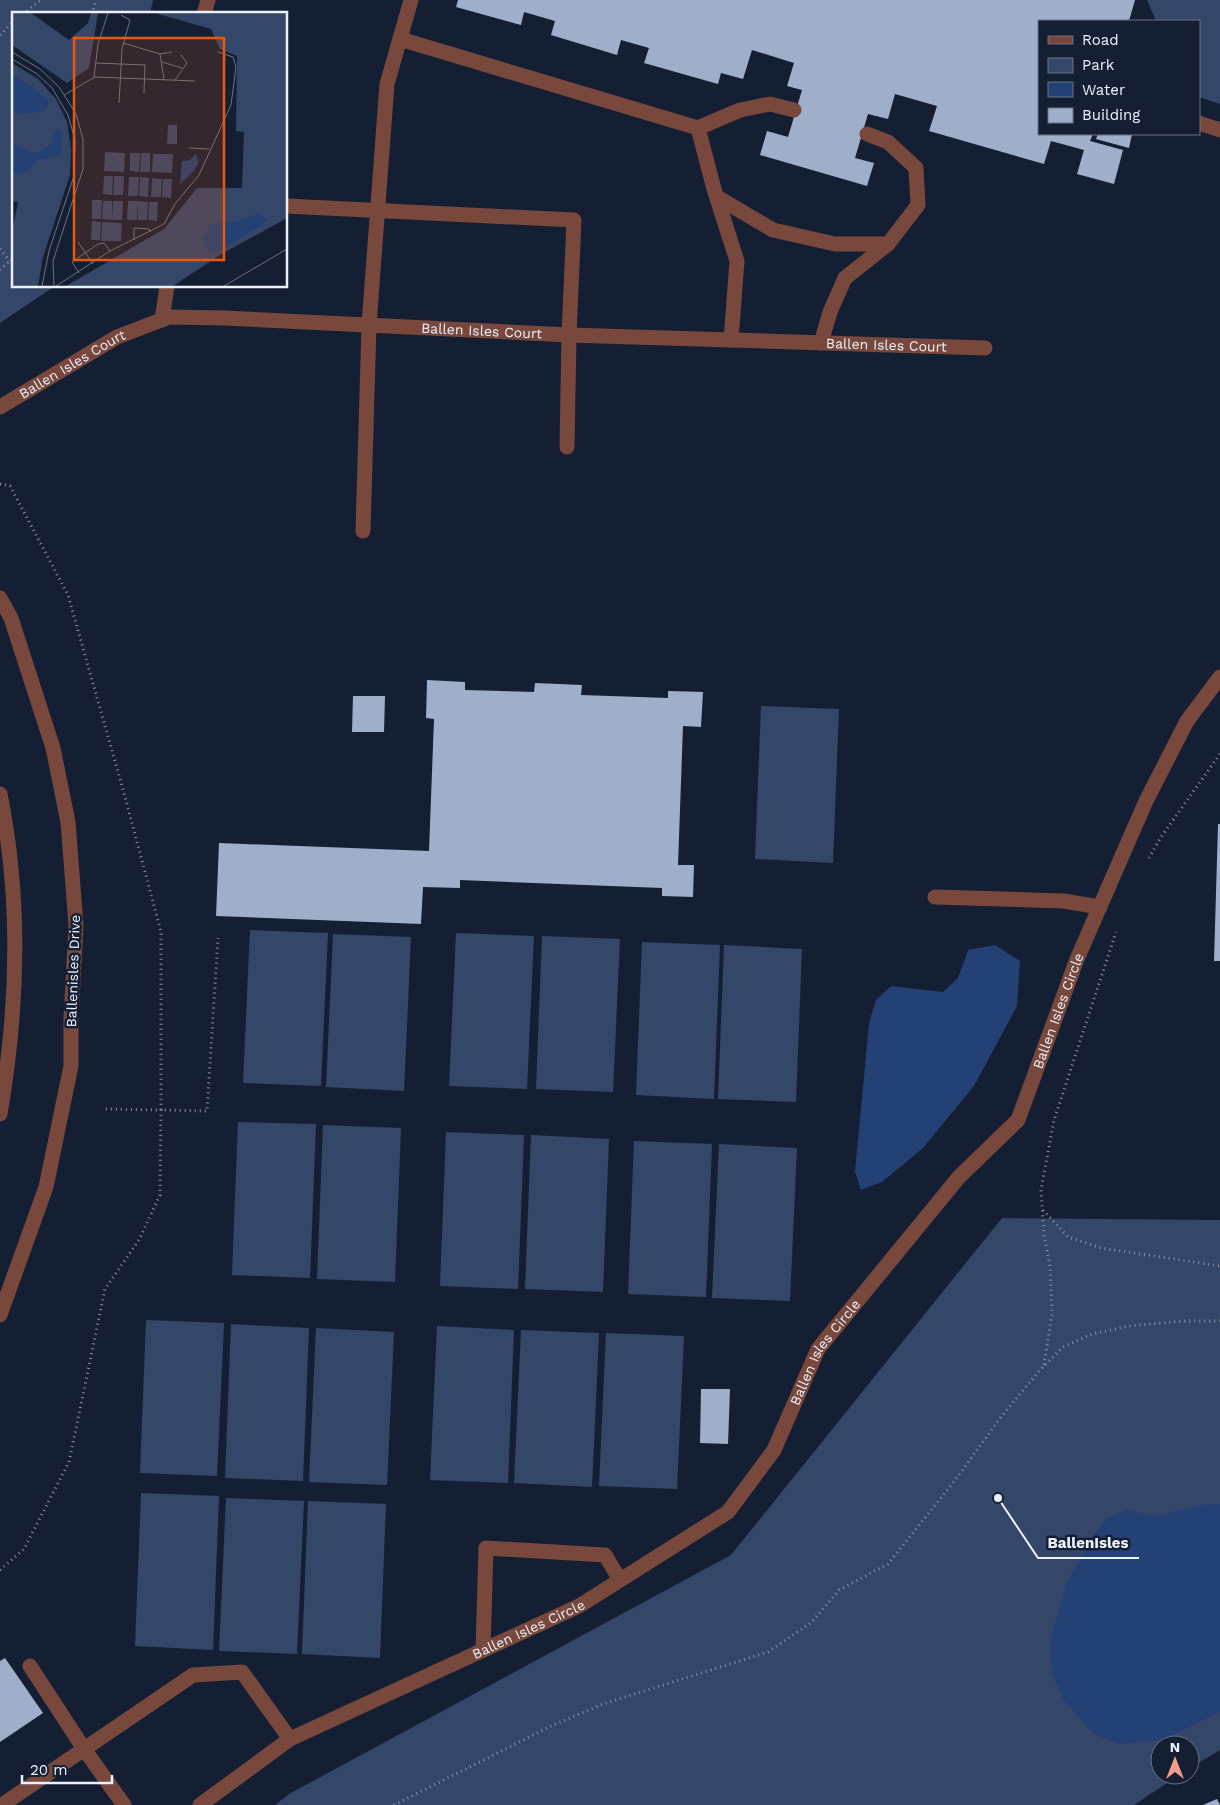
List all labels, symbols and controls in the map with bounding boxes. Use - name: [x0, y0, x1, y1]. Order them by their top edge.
- inset map: [12, 12, 288, 288]
- legend: [1038, 20, 1200, 135]
- text: Road: [1082, 31, 1119, 49]
- text: Park: [1082, 56, 1115, 74]
- text: Water: [1082, 81, 1125, 99]
- text: Building: [1082, 106, 1140, 124]
- street label: Ballen Isles Court: [421, 320, 543, 342]
- street label: Ballen Isles Court: [16, 327, 128, 402]
- street label: Ballen Isles Court: [826, 335, 947, 355]
- street label: Ballenisles Drive: [63, 914, 83, 1028]
- street label: Ballen Isles Circle: [1029, 950, 1087, 1071]
- street label: Ballen Isles Circle: [787, 1296, 863, 1408]
- callout: BallenIsles: [1038, 1528, 1139, 1558]
- text: BallenIsles: [1047, 1534, 1129, 1552]
- street label: Ballen Isles Circle: [469, 1596, 588, 1662]
- north arrow: [1150, 1735, 1200, 1785]
- text: N: [1170, 1739, 1180, 1755]
- scale bar: [22, 1752, 112, 1784]
- text: 20 m: [30, 1761, 68, 1779]

